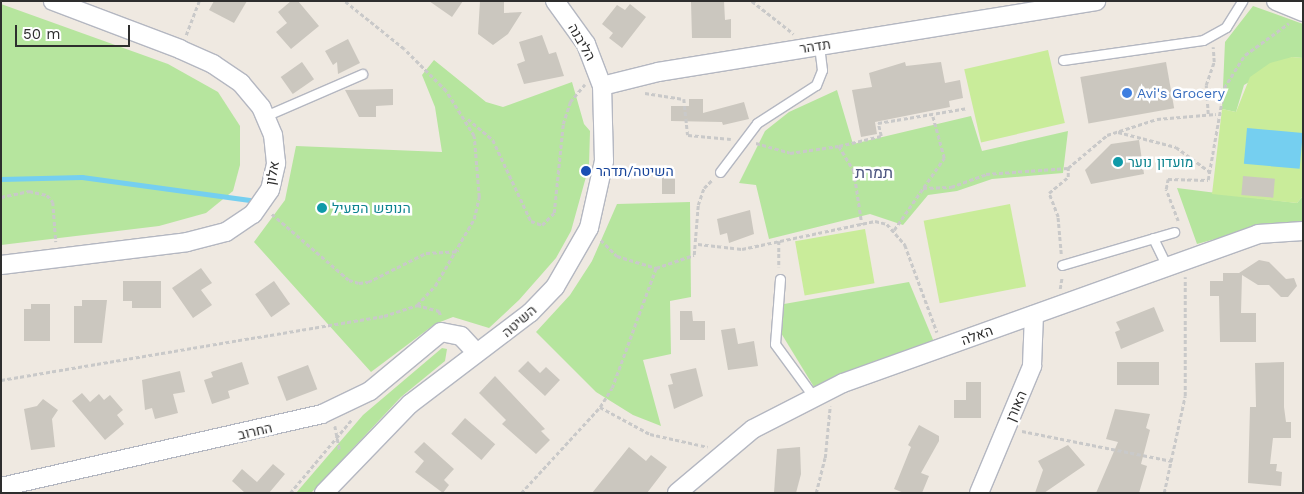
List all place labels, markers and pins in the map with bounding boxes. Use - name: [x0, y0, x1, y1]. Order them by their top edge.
- place label: Avi's Grocery: [1137, 85, 1225, 101]
- marker: Avi's Grocery: [1121, 87, 1133, 99]
- place label: מועדון נוער: [1128, 154, 1194, 170]
- marker: מועדון נוער: [1112, 156, 1124, 168]
- place label: השיטה/תדהר: [596, 163, 674, 179]
- marker: השיטה/תדהר: [580, 165, 592, 177]
- place label: הנופש הפעיל: [332, 200, 411, 216]
- marker: הנופש הפעיל: [316, 202, 328, 214]

